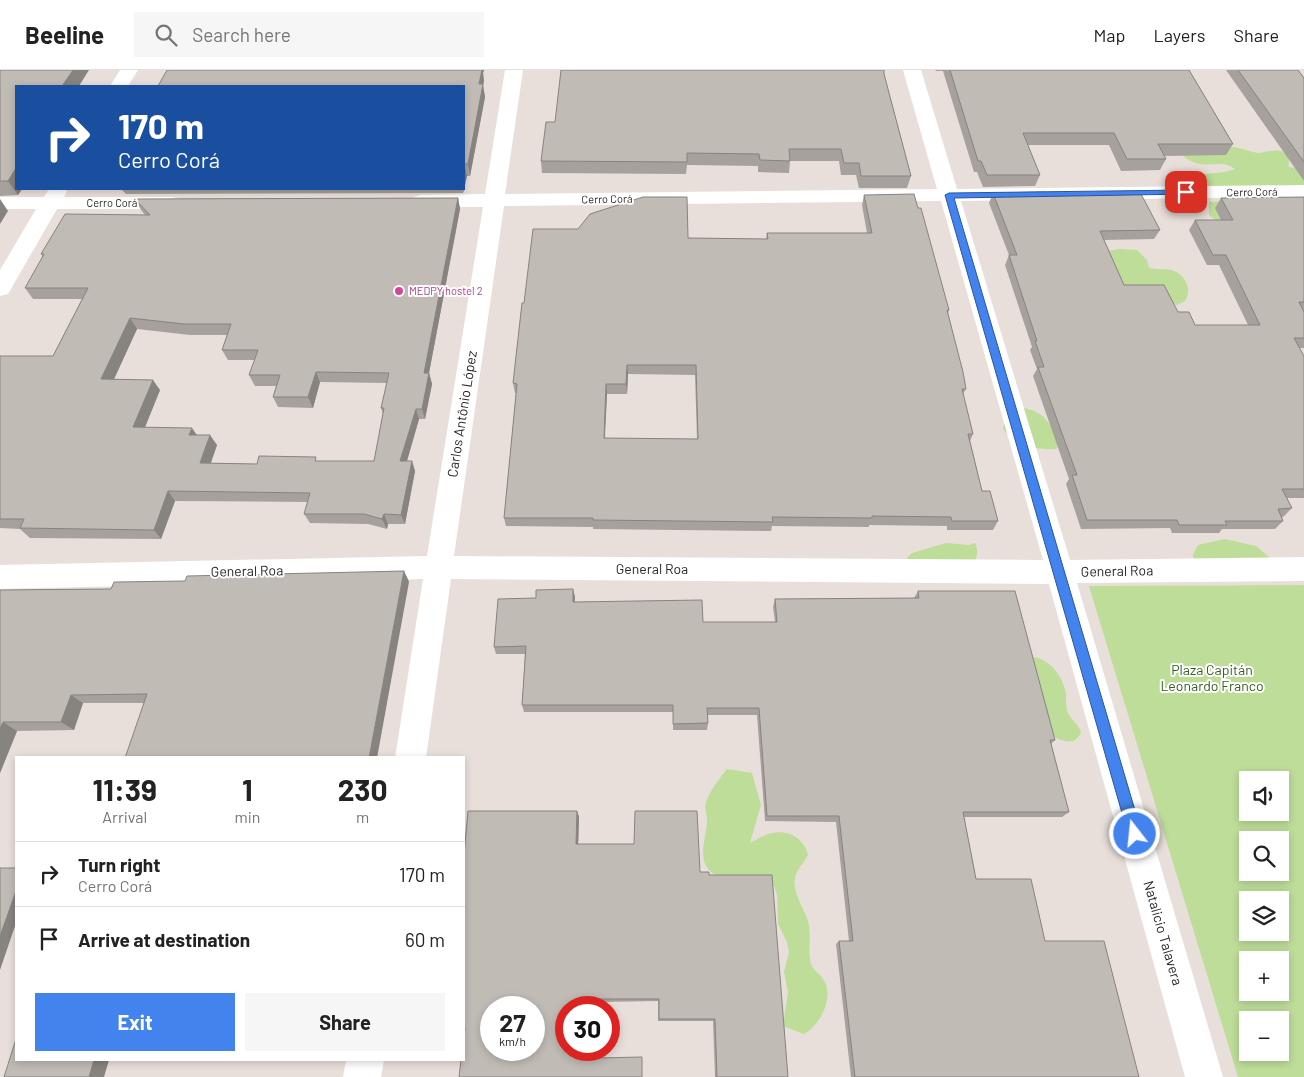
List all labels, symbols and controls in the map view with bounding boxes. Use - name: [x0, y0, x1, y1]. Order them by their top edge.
- search box: [134, 12, 484, 57]
- text: Beeline: [25, 20, 104, 49]
- icon: search: [152, 21, 180, 49]
- text: Search here: [192, 23, 291, 46]
- text: Map: [1093, 24, 1125, 46]
- text: Layers: [1153, 24, 1206, 46]
- text: Share: [1234, 24, 1279, 46]
- text: 170 m: [118, 104, 204, 146]
- icon: right: [35, 105, 100, 170]
- text: Cerro Corá: [118, 146, 220, 172]
- pin: [1165, 171, 1207, 213]
- icon: arrive: [1172, 178, 1200, 206]
- street label: Cerro Corá: [1226, 185, 1278, 198]
- street label: Cerro Corá: [581, 192, 633, 205]
- street label: Cerro Corá: [87, 196, 137, 209]
- place label: MEDPY hostel 2: [409, 284, 483, 297]
- marker: MEDPY hostel 2: [393, 285, 405, 297]
- street label: Carlos Antônio López: [443, 349, 480, 478]
- street label: General Roa: [616, 560, 688, 577]
- street label: General Roa: [211, 561, 283, 580]
- street label: General Roa: [1081, 561, 1153, 580]
- park label: Plaza Capitán Leonardo Franco: [1160, 661, 1264, 694]
- text: 11:39: [92, 771, 157, 807]
- text: 1: [242, 771, 253, 807]
- text: 230: [338, 771, 388, 807]
- map controls: [1239, 771, 1289, 1061]
- button: sound: [1239, 771, 1289, 821]
- text: Arrival: [102, 807, 147, 826]
- text: min: [234, 807, 260, 826]
- text: m: [356, 807, 369, 826]
- position arrow: [1108, 807, 1160, 859]
- button: search: [1239, 831, 1289, 881]
- text: Turn right: [78, 853, 160, 876]
- icon: right: [35, 860, 63, 888]
- text: 170 m: [399, 863, 445, 886]
- text: Cerro Corá: [78, 876, 152, 895]
- street label: Natalicio Talavera: [1140, 879, 1187, 987]
- button: layers: [1239, 891, 1289, 941]
- icon: arrive: [35, 925, 63, 953]
- text: Arrive at destination: [78, 928, 250, 951]
- text: 60 m: [405, 928, 445, 951]
- button: +: [1239, 951, 1289, 1001]
- button: Exit: [35, 993, 235, 1051]
- button: Share: [245, 993, 445, 1051]
- speed limit sign: 30: [555, 996, 620, 1061]
- text: 27: [499, 1007, 526, 1037]
- button: −: [1239, 1011, 1289, 1061]
- text: km/h: [499, 1034, 526, 1048]

